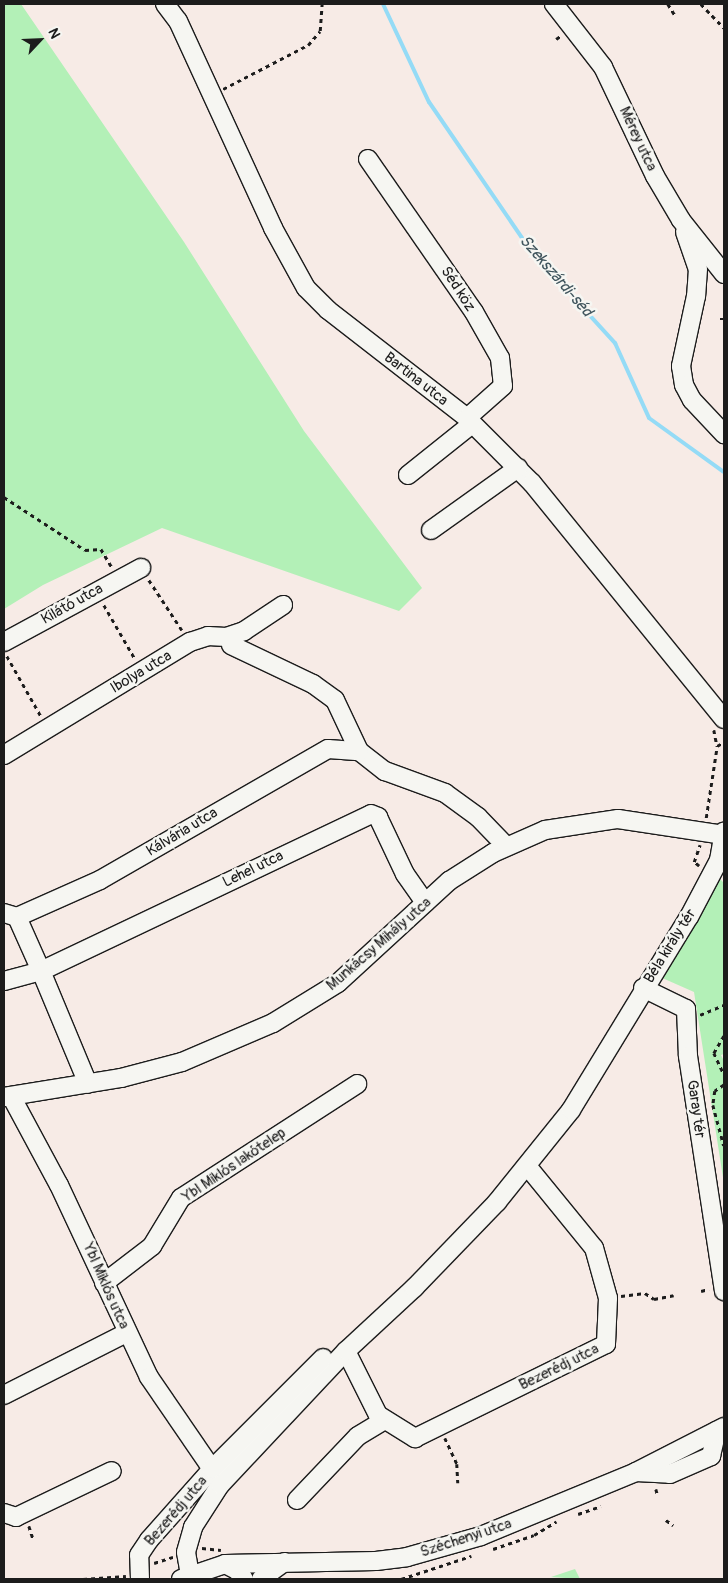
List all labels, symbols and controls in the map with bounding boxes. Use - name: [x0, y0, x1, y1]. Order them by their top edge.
- north arrow: [15, 15, 65, 65]
- text: N: [44, 26, 64, 41]
- street label: Mérey utca: [615, 104, 661, 174]
- water label: Szekszárdi-séd: [515, 231, 597, 321]
- street label: Séd köz: [437, 263, 479, 315]
- street label: Bartina utca: [380, 348, 452, 410]
- street label: Kilátó utca: [38, 580, 106, 628]
- street label: Ibolya utca: [107, 647, 175, 697]
- street label: Kálvária utca: [143, 804, 221, 860]
- street label: Lehel utca: [220, 847, 286, 891]
- street label: Munkácsy Mihály utca: [323, 894, 435, 994]
- street label: Béla király tér: [640, 906, 700, 986]
- street label: Garay tér: [683, 1079, 709, 1139]
- street label: Ybl Miklós lakótelep: [179, 1124, 289, 1206]
- street label: Ybl Miklós utca: [79, 1240, 133, 1332]
- street label: Bezerédj utca: [516, 1340, 602, 1394]
- street label: Bezerédj utca: [141, 1472, 211, 1550]
- street label: Széchenyi utca: [418, 1515, 514, 1561]

